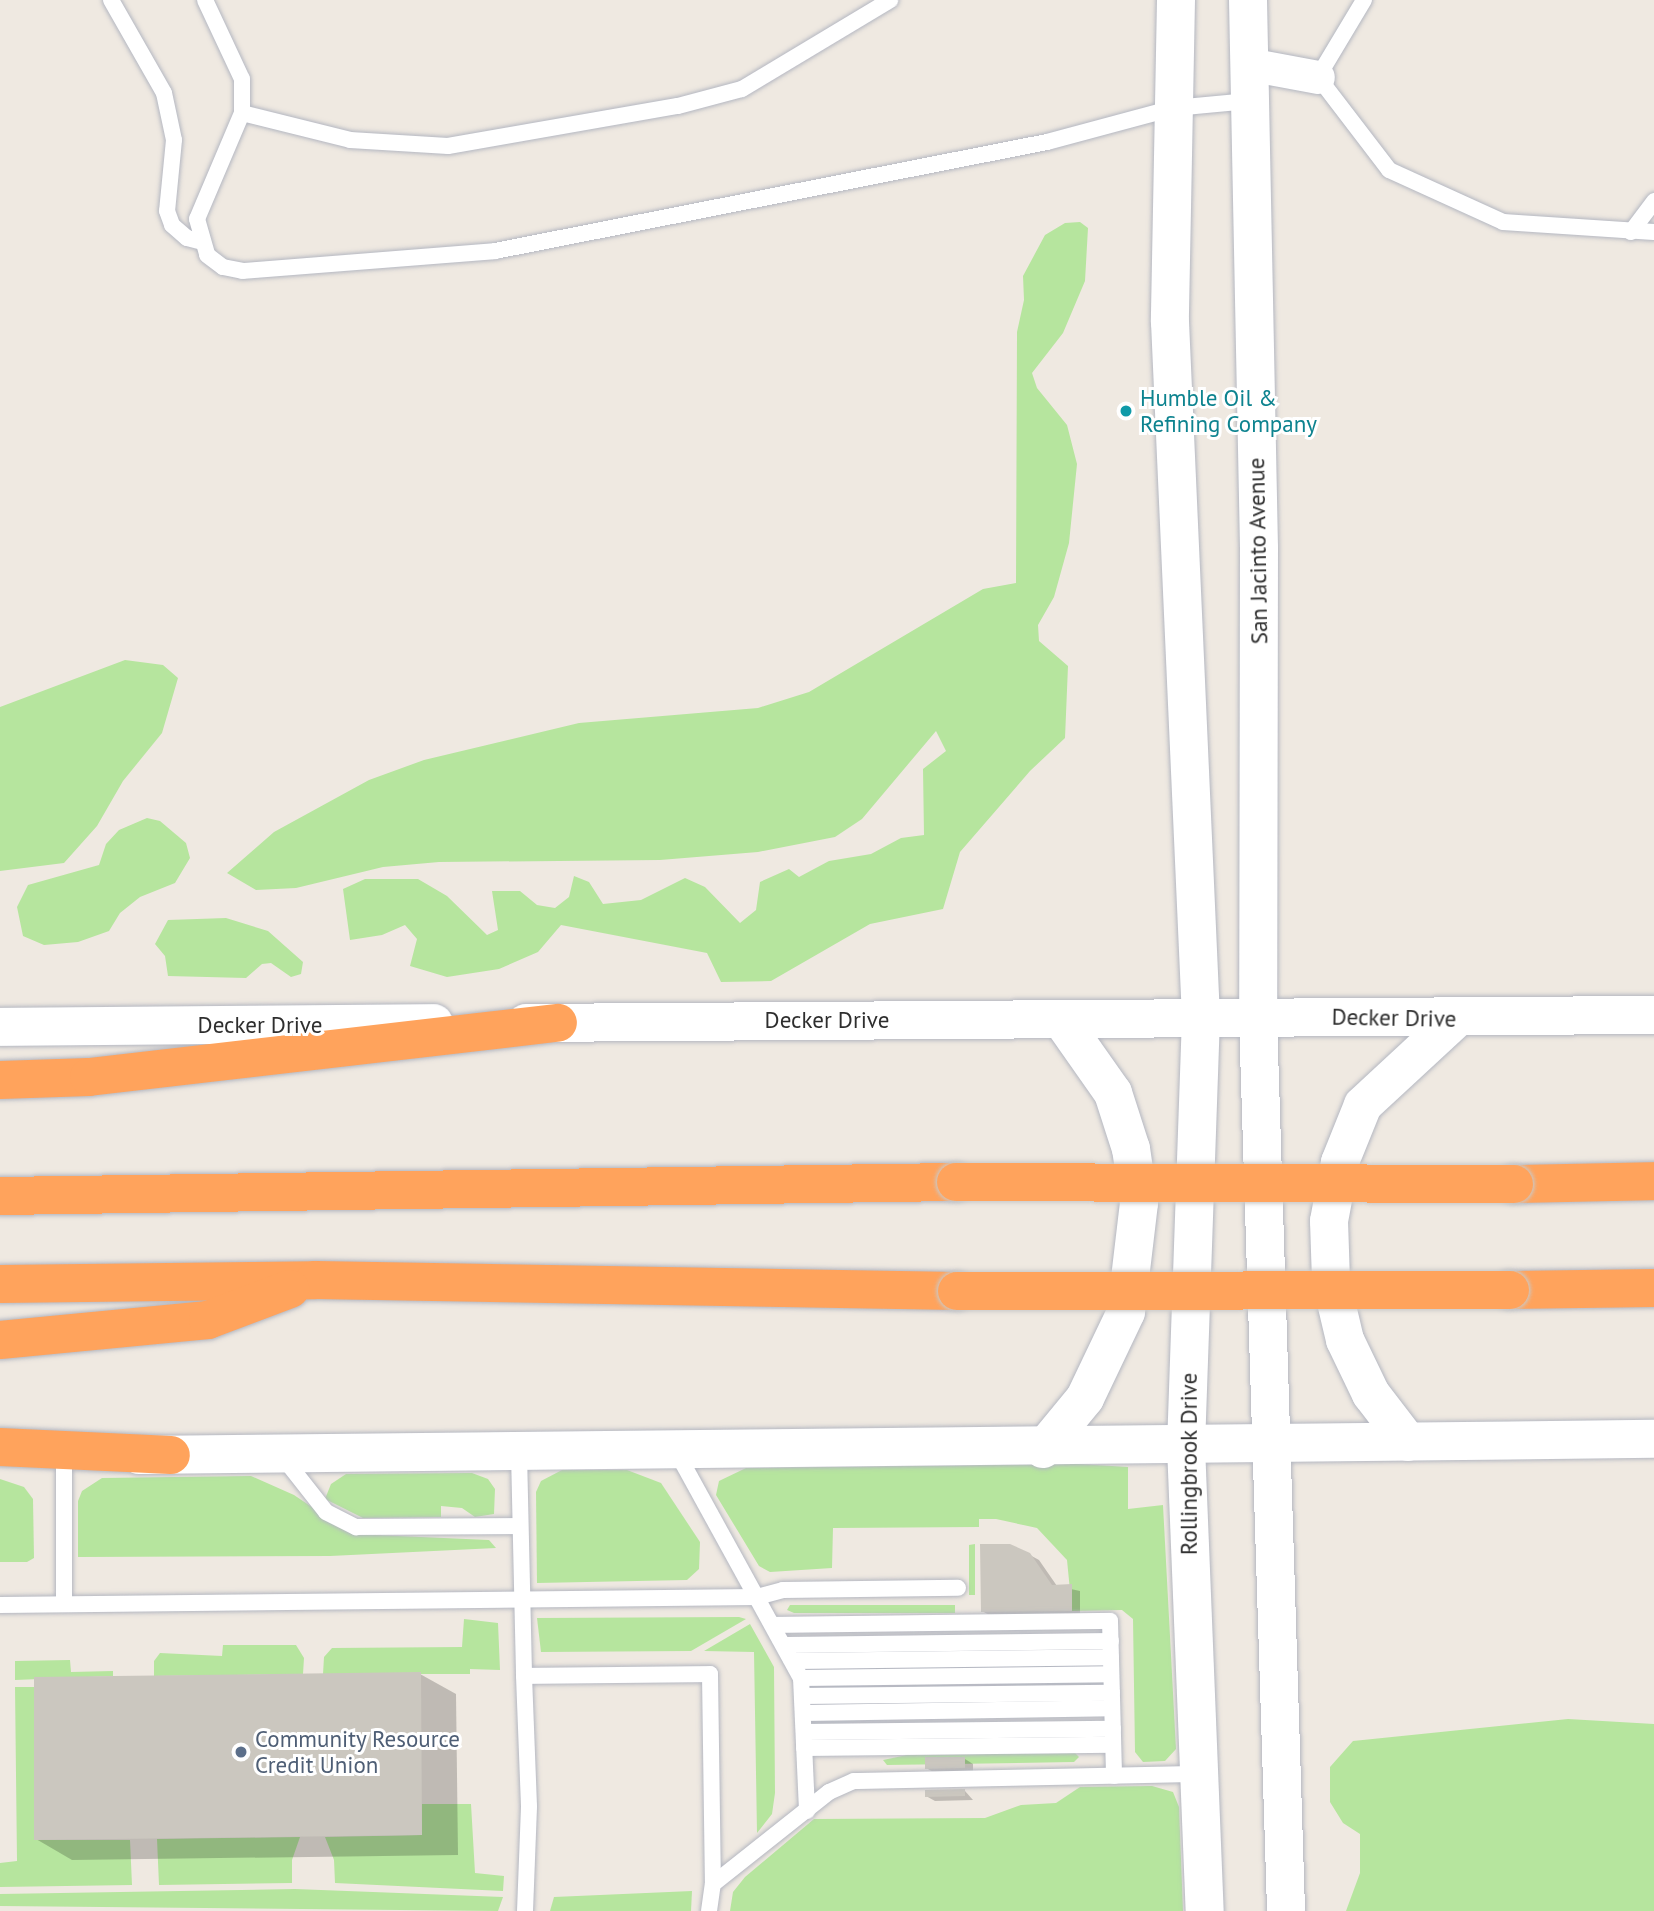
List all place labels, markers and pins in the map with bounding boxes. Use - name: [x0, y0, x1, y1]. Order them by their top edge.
- place label: Humble Oil & Refining Company: [1140, 384, 1317, 438]
- marker: Humble Oil & Refining Company: [1118, 403, 1134, 419]
- place label: Community Resource Credit Union: [255, 1725, 461, 1779]
- marker: Community Resource Credit Union: [233, 1744, 249, 1760]

